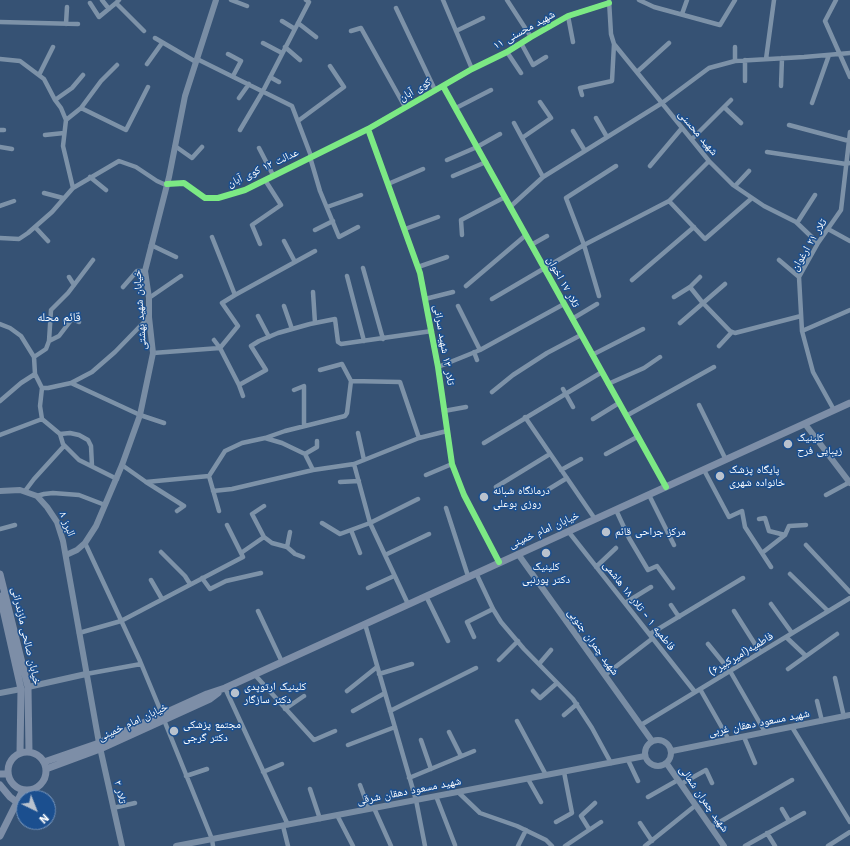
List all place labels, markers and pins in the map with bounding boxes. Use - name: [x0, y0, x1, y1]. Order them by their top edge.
- place label: کلینیک زیبایی فرح: [797, 431, 842, 457]
- marker: کلینیک زیبایی فرح: [782, 438, 794, 450]
- place label: پایگاه پزشک خانواده شهری: [729, 463, 785, 489]
- marker: پایگاه پزشک خانواده شهری: [714, 470, 726, 482]
- place label: درمانگاه شبانه روزی بوعلی: [493, 484, 550, 510]
- marker: درمانگاه شبانه روزی بوعلی: [478, 491, 490, 503]
- place label: مرکز جراحی قائم: [615, 525, 686, 539]
- marker: مرکز جراحی قائم: [600, 526, 612, 538]
- marker: کلینیک دکتر پورنبی: [540, 547, 552, 559]
- place label: کلینیک دکتر پورنبی: [522, 560, 570, 586]
- place label: کلینیک ارتوپدی دکتر سازگار: [244, 680, 306, 706]
- marker: کلینیک ارتوپدی دکتر سازگار: [229, 687, 241, 699]
- place label: مجتمع پزشکی دکتر گرجی: [183, 718, 241, 744]
- marker: مجتمع پزشکی دکتر گرجی: [168, 725, 180, 737]

